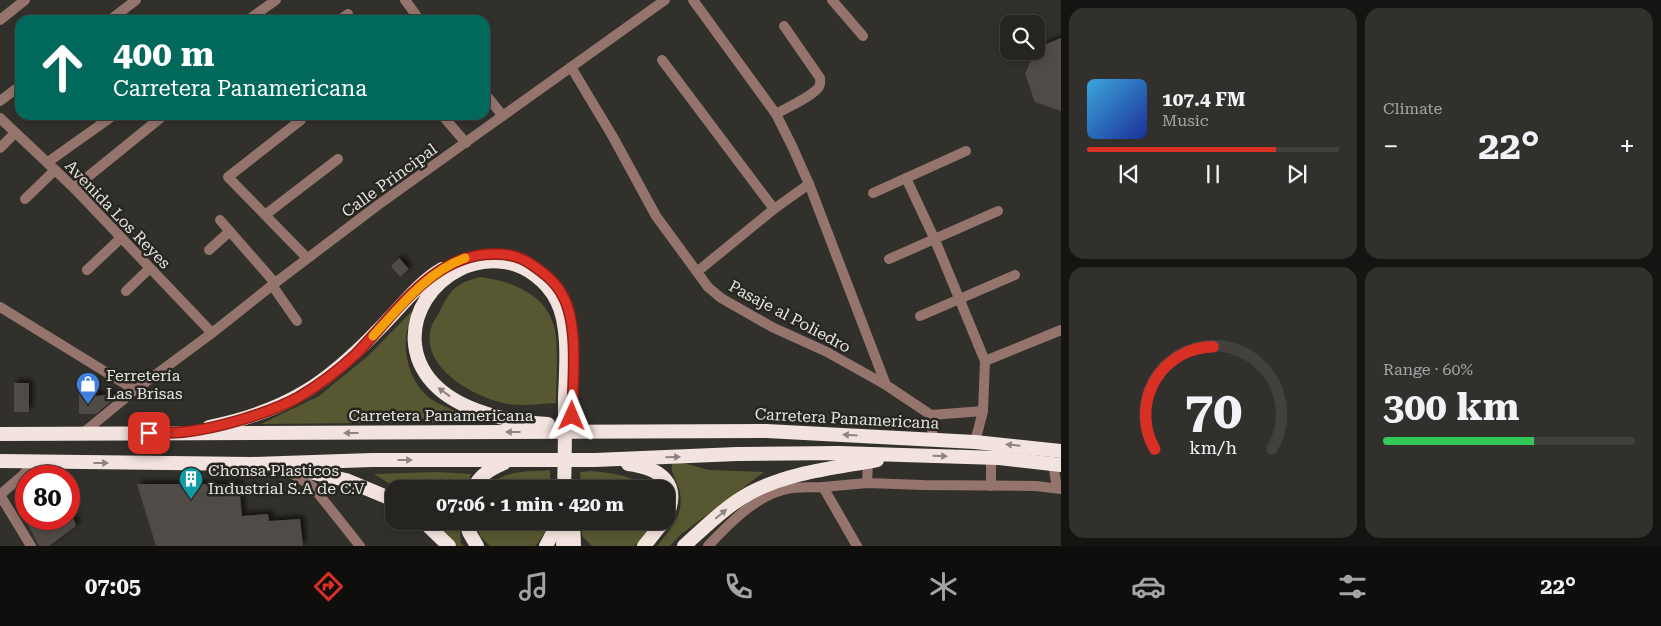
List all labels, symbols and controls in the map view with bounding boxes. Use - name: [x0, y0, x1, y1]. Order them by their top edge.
- map controls: [1000, 15, 1045, 60]
- button: search: [1000, 15, 1045, 60]
- text: 400 m: [113, 34, 214, 75]
- icon: ahead: [30, 35, 95, 100]
- text: Carretera Panamericana: [113, 76, 367, 101]
- text: 107.4 FM: [1162, 88, 1245, 111]
- text: Climate: [1383, 99, 1442, 118]
- text: Music: [1162, 111, 1209, 130]
- text: 22°: [1478, 124, 1540, 168]
- text: −: [1383, 130, 1399, 163]
- text: +: [1619, 130, 1635, 163]
- street label: Calle Principal: [338, 139, 441, 221]
- street label: Avenida Los Reyes: [61, 156, 175, 273]
- icon: previous: [1115, 160, 1143, 188]
- icon: pause: [1199, 160, 1227, 188]
- icon: next: [1283, 160, 1311, 188]
- street label: Pasaje al Poliedro: [726, 276, 854, 357]
- text: Range · 60%: [1383, 360, 1473, 379]
- place label: Ferretería Las Brisas: [106, 366, 183, 403]
- shop icon: Ferretería Las Brisas: [75, 371, 101, 405]
- text: 70: [1184, 380, 1242, 441]
- text: 300 km: [1383, 385, 1519, 429]
- one-way arrow: [438, 386, 451, 397]
- position arrow: [545, 389, 597, 441]
- street label: Carretera Panamericana: [754, 404, 940, 433]
- street label: Carretera Panamericana: [349, 406, 534, 425]
- pin: [128, 412, 170, 454]
- icon: arrive: [135, 419, 163, 447]
- one-way arrow: [505, 428, 521, 436]
- one-way arrow: [342, 429, 358, 437]
- one-way arrow: [842, 430, 858, 438]
- text: km/h: [1189, 437, 1237, 458]
- one-way arrow: [1004, 441, 1020, 449]
- one-way arrow: [665, 452, 681, 460]
- one-way arrow: [932, 452, 948, 460]
- one-way arrow: [398, 456, 414, 464]
- one-way arrow: [93, 459, 109, 467]
- place label: Chonsa Plasticos Industrial S.A de C.V: [208, 461, 366, 498]
- speed limit sign: 80: [15, 465, 80, 530]
- building icon: Chonsa Plasticos Industrial S.A de C.V: [178, 466, 204, 500]
- text: 07:06 · 1 min · 420 m: [436, 493, 624, 516]
- one-way arrow: [714, 508, 727, 519]
- icon: directions: [311, 569, 346, 604]
- icon: music: [516, 569, 551, 604]
- icon: phone: [721, 569, 756, 604]
- icon: climate: [926, 569, 961, 604]
- icon: car: [1131, 569, 1166, 604]
- icon: filters: [1335, 569, 1370, 604]
- text: 07:05: [85, 574, 141, 599]
- text: 22°: [1540, 574, 1576, 599]

